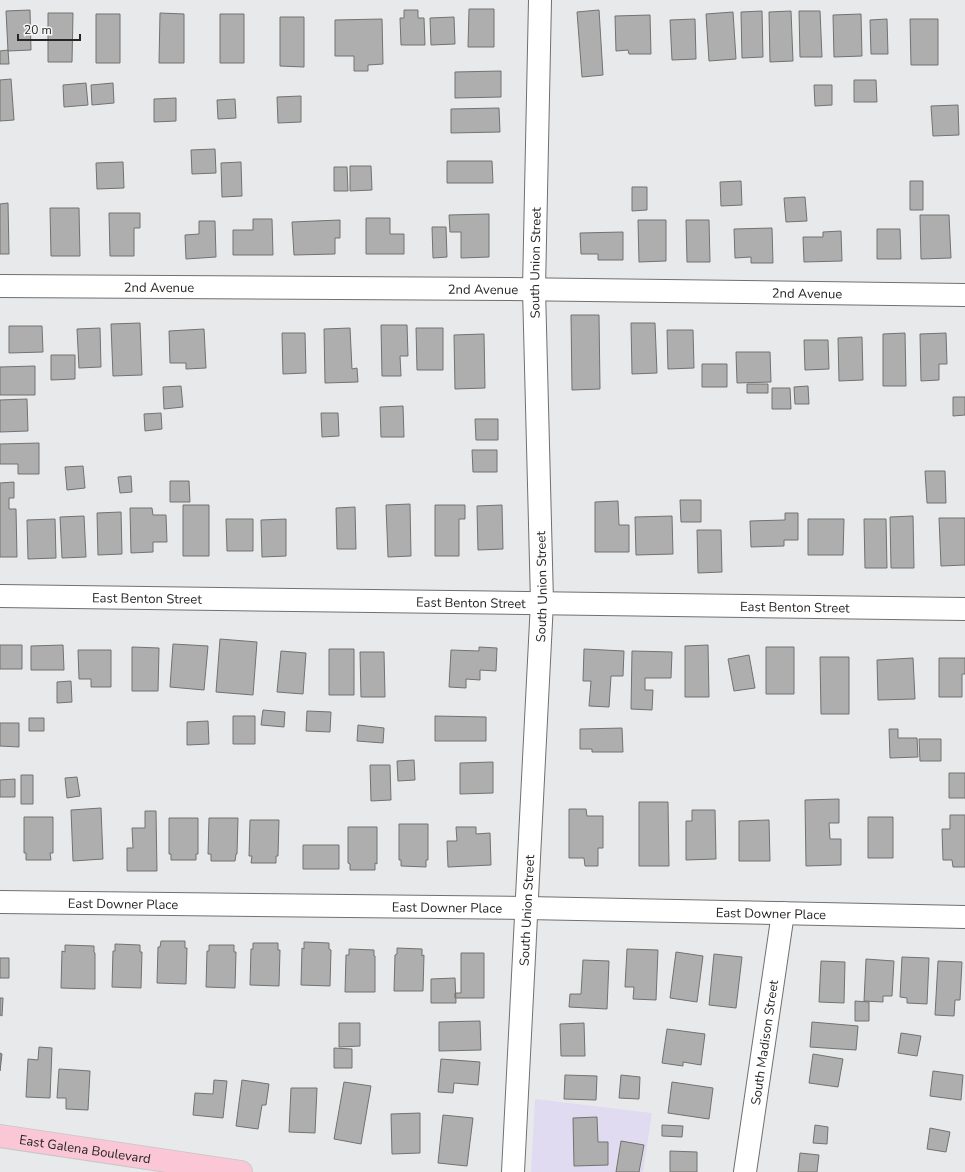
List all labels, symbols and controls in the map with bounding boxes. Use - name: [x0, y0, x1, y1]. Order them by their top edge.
- scale bar: [18, 16, 80, 42]
- text: 20 m: [24, 22, 52, 38]
- street label: South Union Street: [526, 207, 546, 319]
- street label: 2nd Avenue: [124, 279, 194, 297]
- street label: 2nd Avenue: [448, 281, 518, 299]
- street label: 2nd Avenue: [772, 284, 842, 303]
- street label: South Union Street: [532, 530, 552, 643]
- street label: East Benton Street: [92, 589, 202, 609]
- street label: East Benton Street: [416, 594, 526, 613]
- street label: East Benton Street: [740, 598, 850, 617]
- street label: South Union Street: [515, 854, 539, 966]
- street label: East Downer Place: [68, 895, 178, 914]
- street label: East Downer Place: [392, 898, 502, 918]
- street label: East Downer Place: [716, 904, 826, 924]
- street label: South Madison Street: [747, 978, 783, 1106]
- street label: East Galena Boulevard: [18, 1131, 152, 1168]

